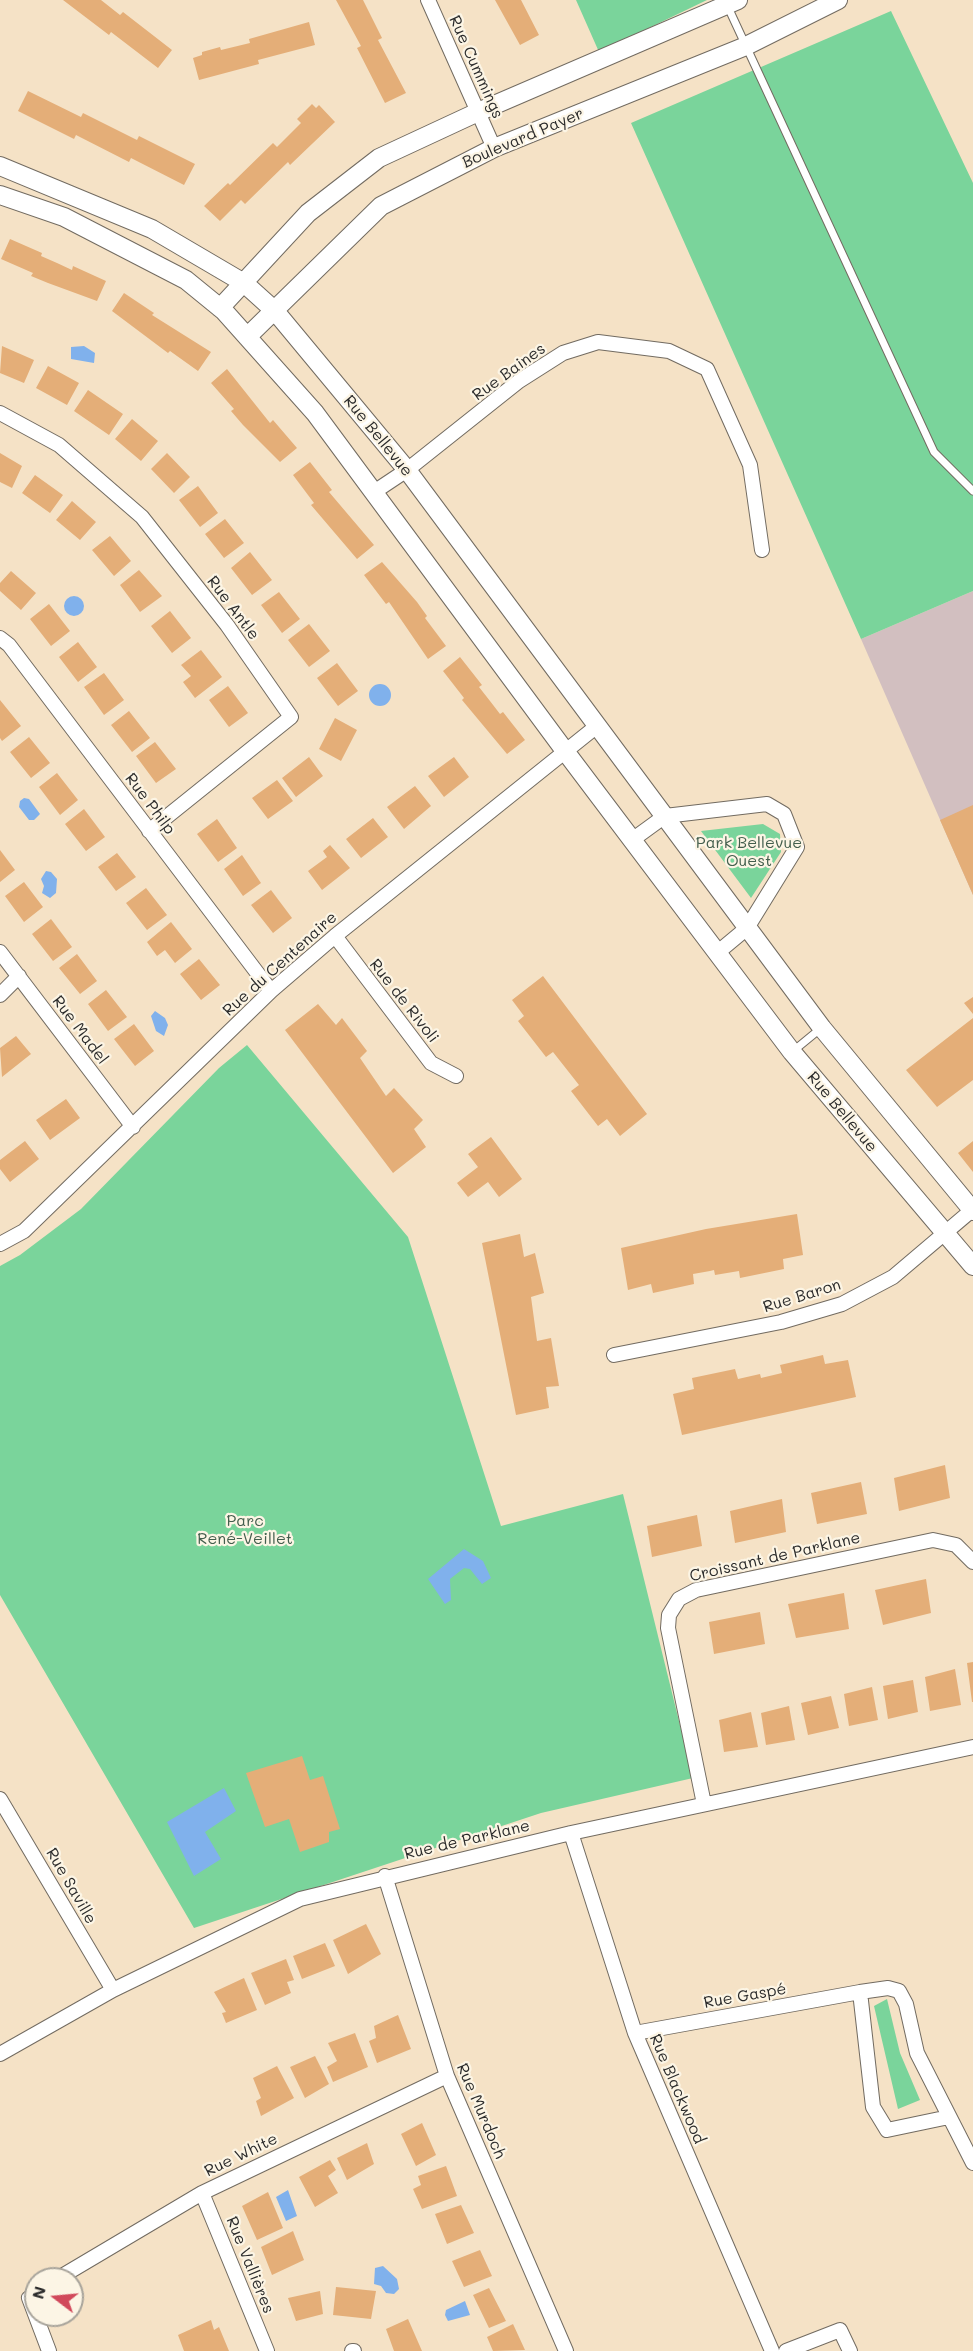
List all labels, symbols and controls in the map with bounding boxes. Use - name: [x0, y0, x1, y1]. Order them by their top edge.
- street label: Rue Cummings: [445, 13, 507, 121]
- street label: Boulevard Payer: [459, 104, 587, 172]
- street label: Rue Baines: [469, 339, 549, 405]
- street label: Rue Bellevue: [339, 392, 417, 480]
- street label: Rue Antle: [203, 572, 263, 644]
- street label: Rue Philp: [121, 770, 179, 838]
- park label: Park Bellevue Ouest: [696, 833, 802, 871]
- street label: Rue du Centenaire: [219, 908, 341, 1020]
- street label: Rue de Rivoli: [365, 955, 443, 1047]
- street label: Rue Madel: [48, 992, 112, 1068]
- street label: Rue Bellevue: [803, 1068, 881, 1156]
- street label: Rue Baron: [761, 1275, 843, 1317]
- park label: Parc René-Veillet: [197, 1511, 293, 1549]
- street label: Croissant de Parklane: [688, 1528, 862, 1586]
- street label: Rue de Parklane: [402, 1816, 532, 1864]
- street label: Rue Saville: [42, 1845, 100, 1927]
- street label: Rue Gaspé: [702, 1979, 788, 2013]
- street label: Rue Blackwood: [645, 2031, 709, 2147]
- street label: Rue Murdoch: [452, 2060, 510, 2162]
- street label: Rue White: [201, 2129, 281, 2181]
- street label: Rue Vallières: [222, 2214, 278, 2316]
- north arrow: [24, 2267, 84, 2327]
- text: N: [26, 2284, 50, 2301]

